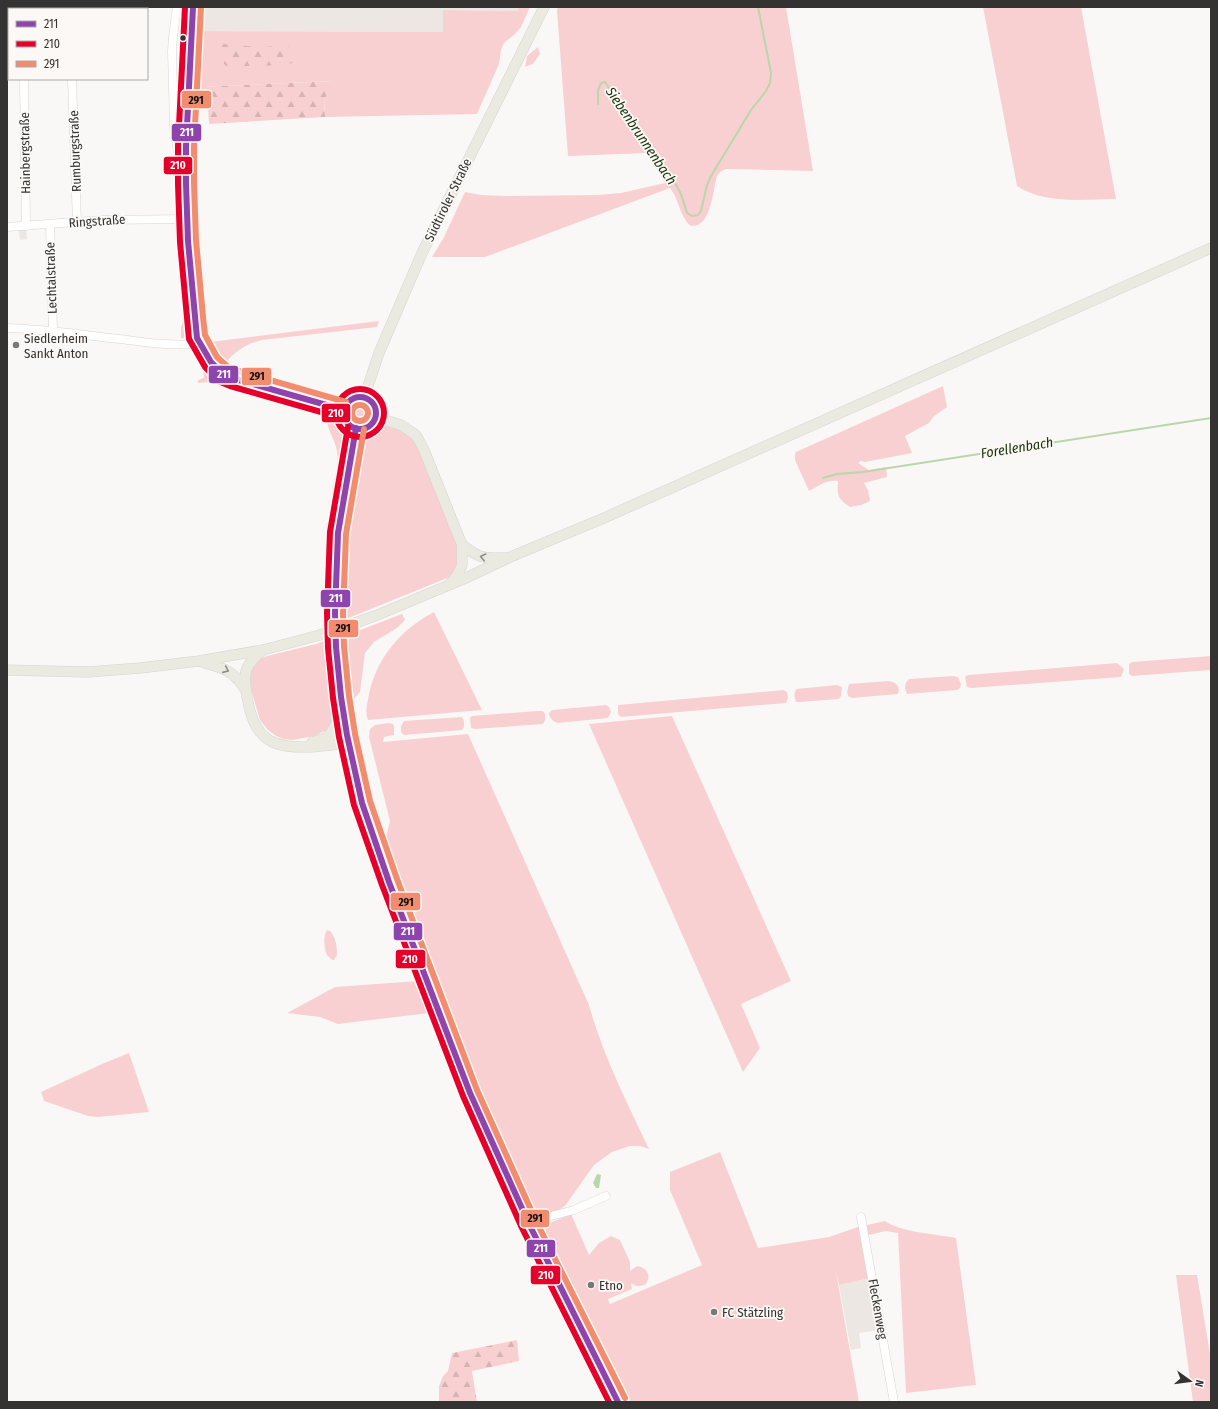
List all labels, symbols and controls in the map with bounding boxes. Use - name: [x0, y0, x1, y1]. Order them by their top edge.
- legend: [8, 8, 148, 80]
- text: 211: [44, 17, 58, 31]
- unlabelled marker: [178, 33, 188, 43]
- text: 210: [44, 37, 60, 51]
- text: 291: [44, 57, 60, 71]
- water label: Siebenbrunnenbach: [601, 83, 680, 188]
- line badge: 291: [181, 90, 212, 109]
- text: 291: [187, 94, 204, 107]
- street label: Rumburgstraße: [66, 110, 84, 192]
- street label: Hainbergstraße: [17, 112, 33, 194]
- line badge: 211: [171, 123, 202, 142]
- text: 211: [179, 126, 194, 139]
- line badge: 210: [163, 156, 193, 175]
- street label: Südtiroler Straße: [421, 156, 475, 244]
- text: 210: [169, 159, 186, 172]
- street label: Ringstraße: [68, 212, 126, 230]
- street label: Lechtalstraße: [42, 242, 60, 314]
- place label: Siedlerheim Sankt Anton: [24, 331, 88, 361]
- marker: Siedlerheim Sankt Anton: [11, 340, 21, 350]
- line badge: 211: [208, 365, 239, 384]
- line badge: 291: [241, 367, 272, 386]
- text: 211: [216, 368, 231, 381]
- text: 291: [248, 370, 265, 383]
- line badge: 210: [321, 403, 351, 423]
- text: 210: [327, 407, 344, 420]
- water label: Forellenbach: [980, 434, 1054, 462]
- one-way arrow: [480, 553, 486, 561]
- line badge: 211: [320, 589, 351, 608]
- text: 211: [328, 592, 343, 605]
- line badge: 291: [328, 619, 359, 638]
- text: 291: [334, 622, 351, 635]
- one-way arrow: [221, 665, 229, 673]
- line badge: 291: [390, 892, 421, 911]
- text: 291: [397, 896, 414, 909]
- line badge: 211: [393, 922, 423, 941]
- text: 211: [400, 925, 415, 938]
- line badge: 210: [395, 949, 426, 969]
- text: 210: [401, 953, 418, 966]
- line badge: 291: [520, 1209, 550, 1228]
- text: 291: [526, 1212, 543, 1225]
- line badge: 211: [526, 1239, 556, 1258]
- text: 211: [533, 1242, 548, 1255]
- line badge: 210: [530, 1265, 561, 1285]
- text: 210: [537, 1269, 554, 1282]
- place label: Etno: [599, 1278, 623, 1293]
- street label: Fleckenweg: [865, 1278, 891, 1341]
- marker: Etno: [586, 1280, 596, 1290]
- place label: FC Stätzling: [722, 1305, 784, 1320]
- marker: FC Stätzling: [709, 1307, 719, 1317]
- north arrow: [1170, 1361, 1210, 1401]
- text: N: [1192, 1379, 1206, 1388]

